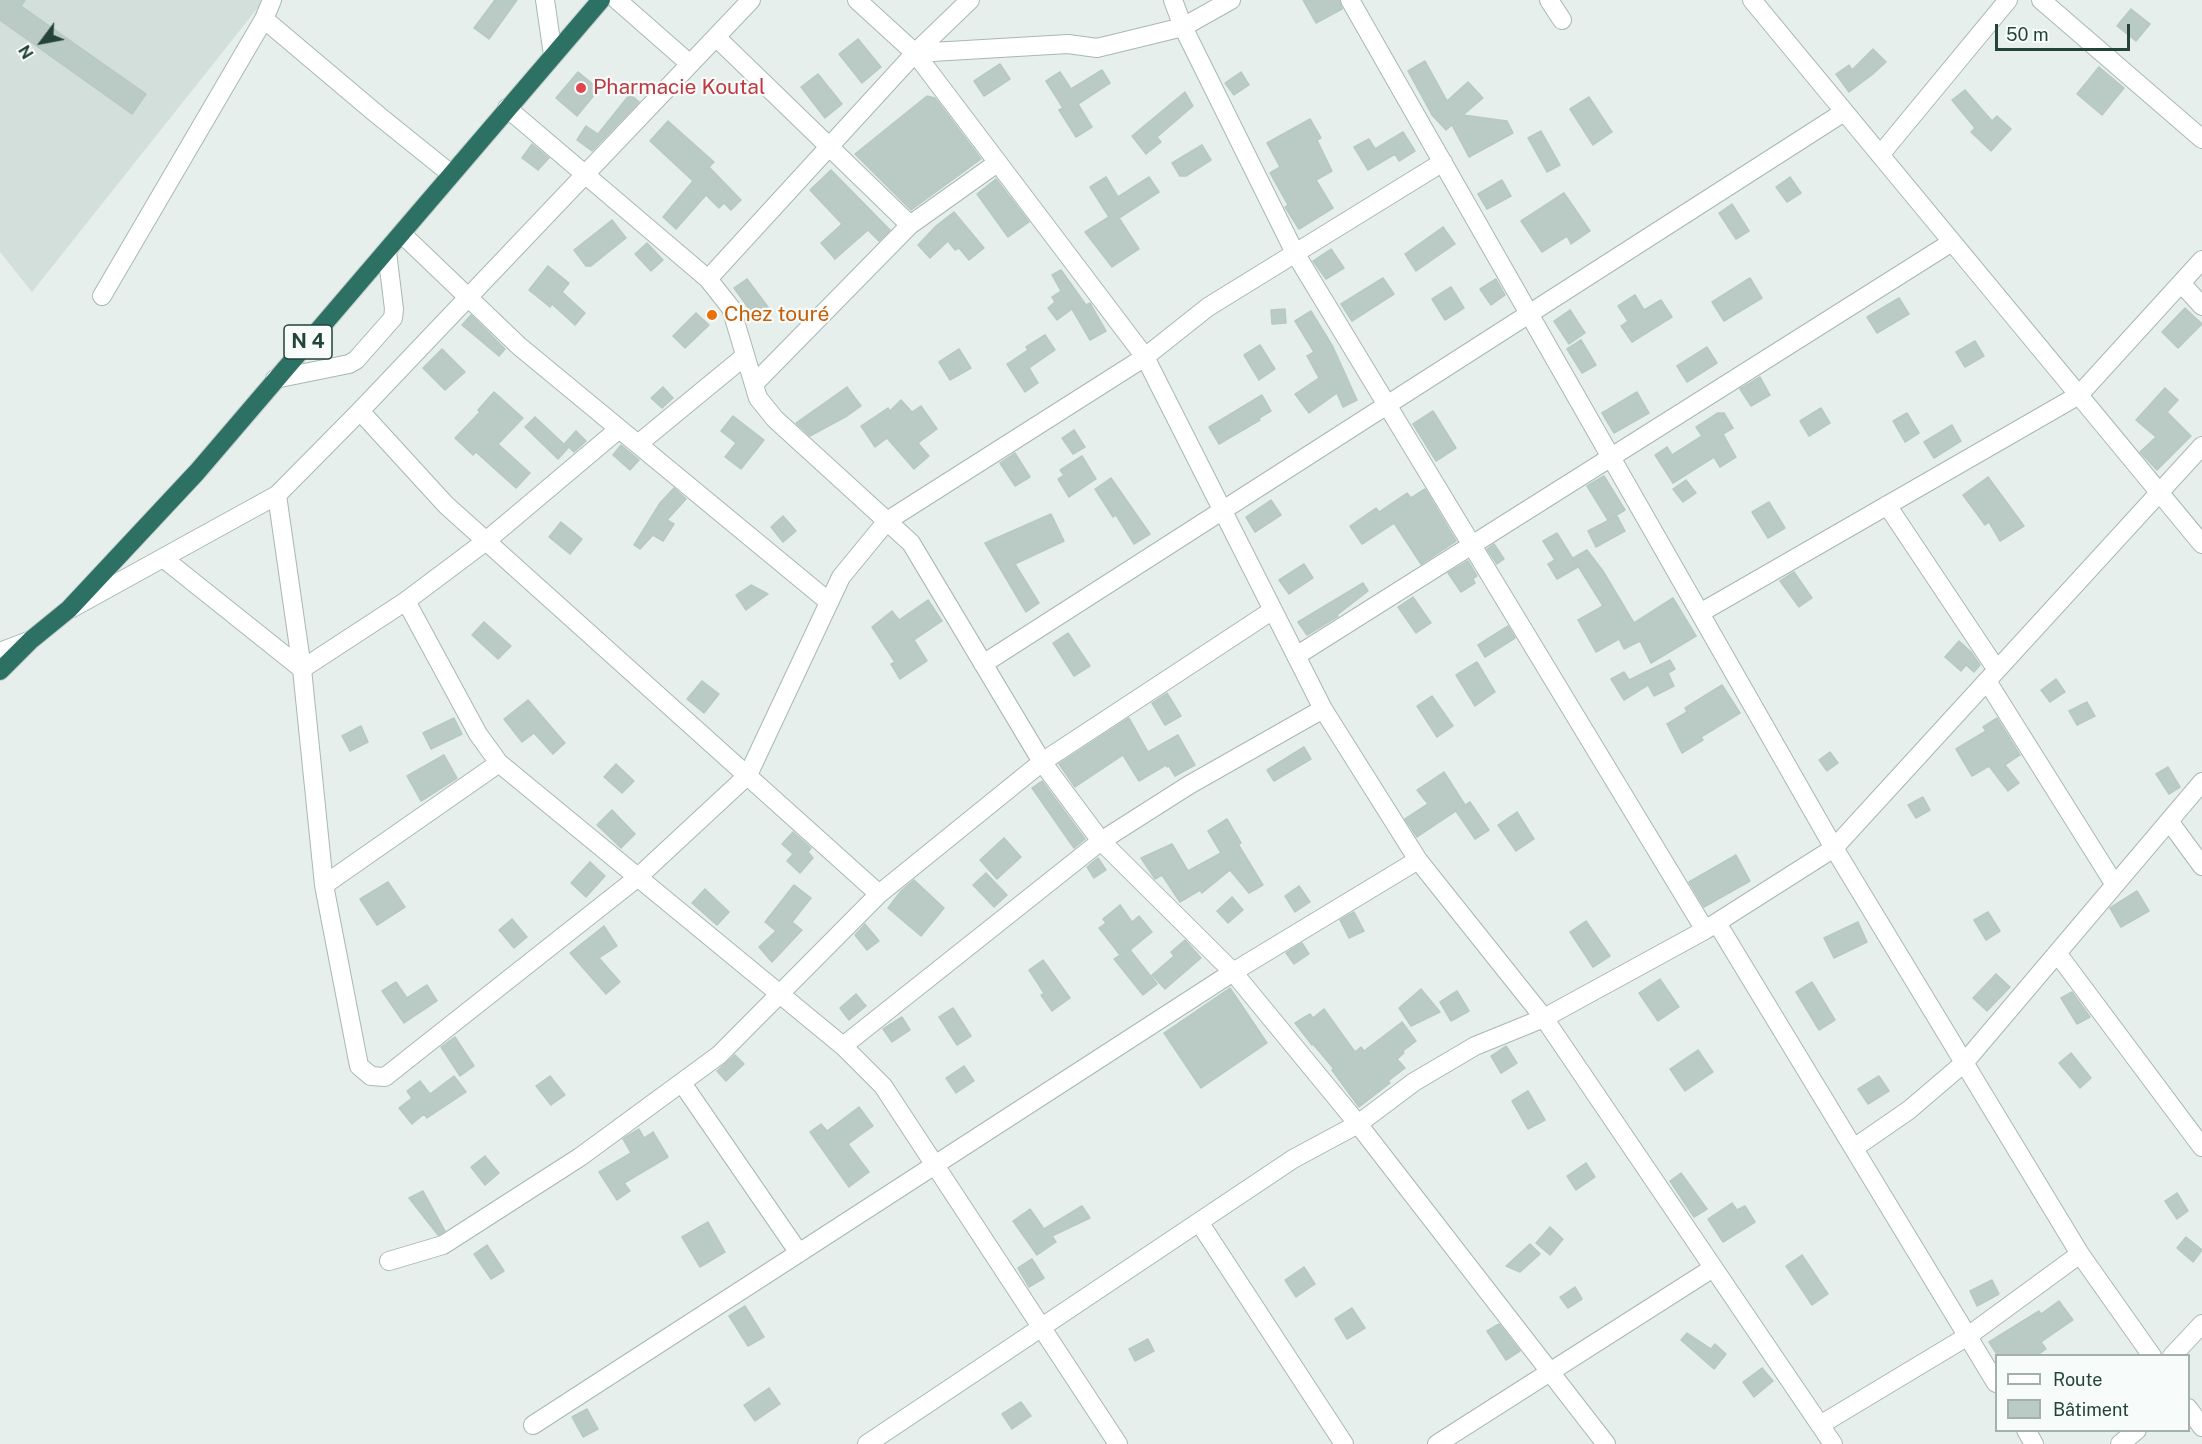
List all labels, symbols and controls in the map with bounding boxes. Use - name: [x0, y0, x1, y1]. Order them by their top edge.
- north arrow: [12, 12, 72, 72]
- scale bar: [1998, 12, 2133, 50]
- text: 50 m: [2006, 24, 2049, 45]
- text: N: [15, 41, 38, 62]
- place label: Pharmacie Koutal: [593, 75, 765, 101]
- marker: Pharmacie Koutal: [574, 81, 588, 95]
- place label: Chez touré: [724, 302, 829, 328]
- marker: Chez touré: [705, 308, 719, 322]
- road number: N 4: [284, 325, 332, 359]
- legend: [1995, 1354, 2190, 1432]
- text: Route: [2053, 1369, 2102, 1390]
- text: Bâtiment: [2053, 1399, 2129, 1420]

